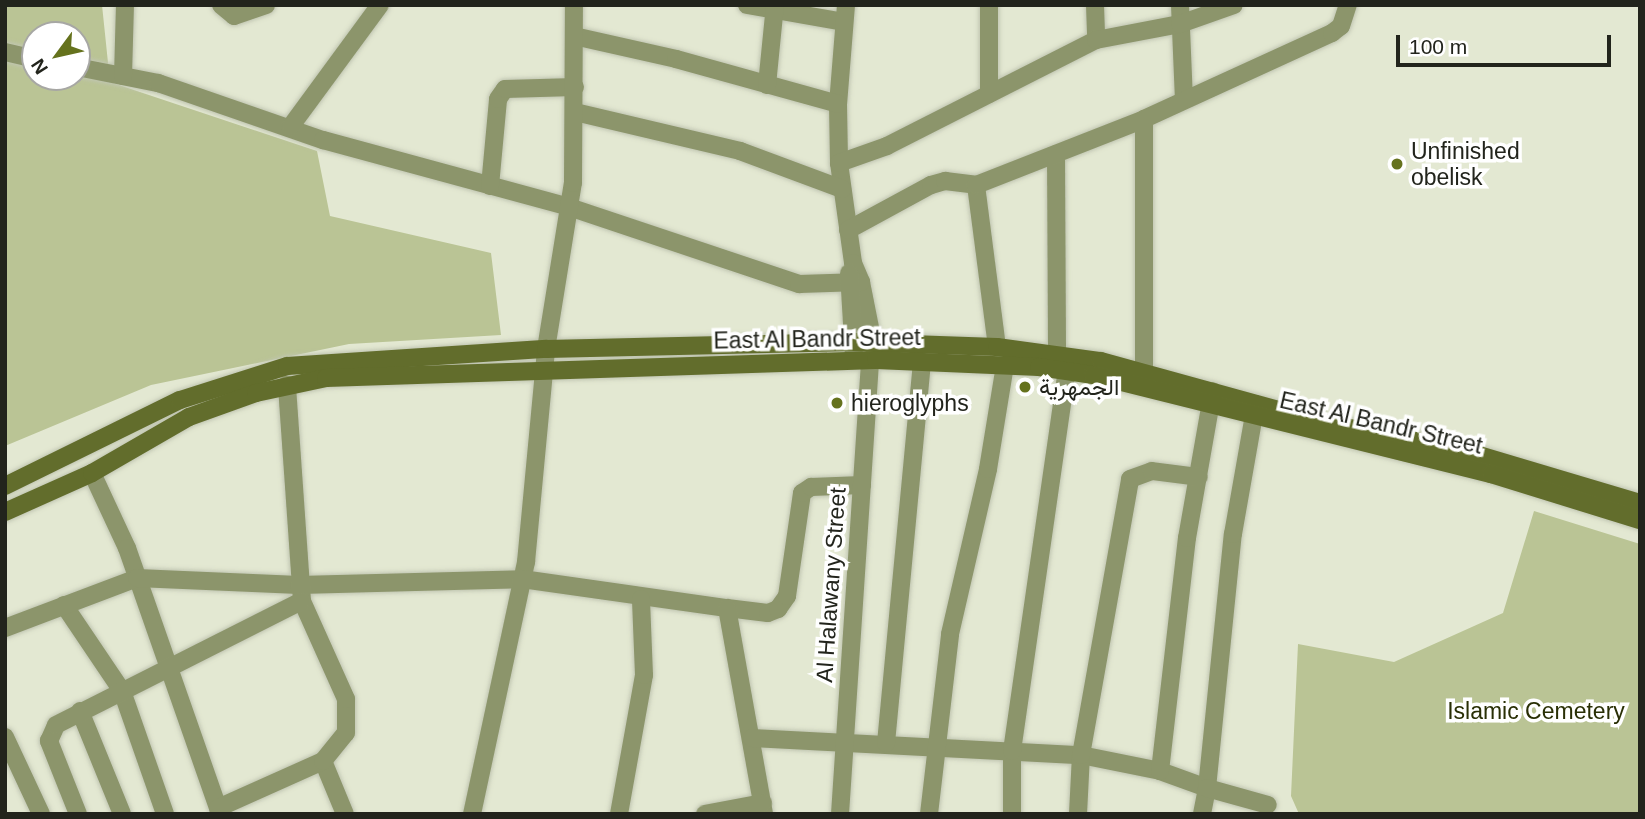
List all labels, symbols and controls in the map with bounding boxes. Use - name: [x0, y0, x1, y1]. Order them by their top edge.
- north arrow: [21, 21, 91, 91]
- scale bar: [1400, 21, 1615, 65]
- text: 100 m: [1409, 35, 1467, 58]
- text: N: [27, 55, 52, 78]
- place label: Unfinished obelisk: [1411, 137, 1520, 191]
- marker: Unfinished obelisk: [1389, 156, 1405, 172]
- street label: East Al Bandr Street: [713, 323, 921, 355]
- place label: الجمهرية: [1039, 373, 1119, 401]
- marker: الجمهرية: [1017, 379, 1033, 395]
- street label: East Al Bandr Street: [1276, 386, 1486, 460]
- place label: hieroglyphs: [851, 389, 969, 417]
- marker: hieroglyphs: [829, 395, 845, 411]
- street label: Al Halawany Street: [810, 486, 852, 684]
- park label: Islamic Cemetery: [1447, 697, 1625, 725]

